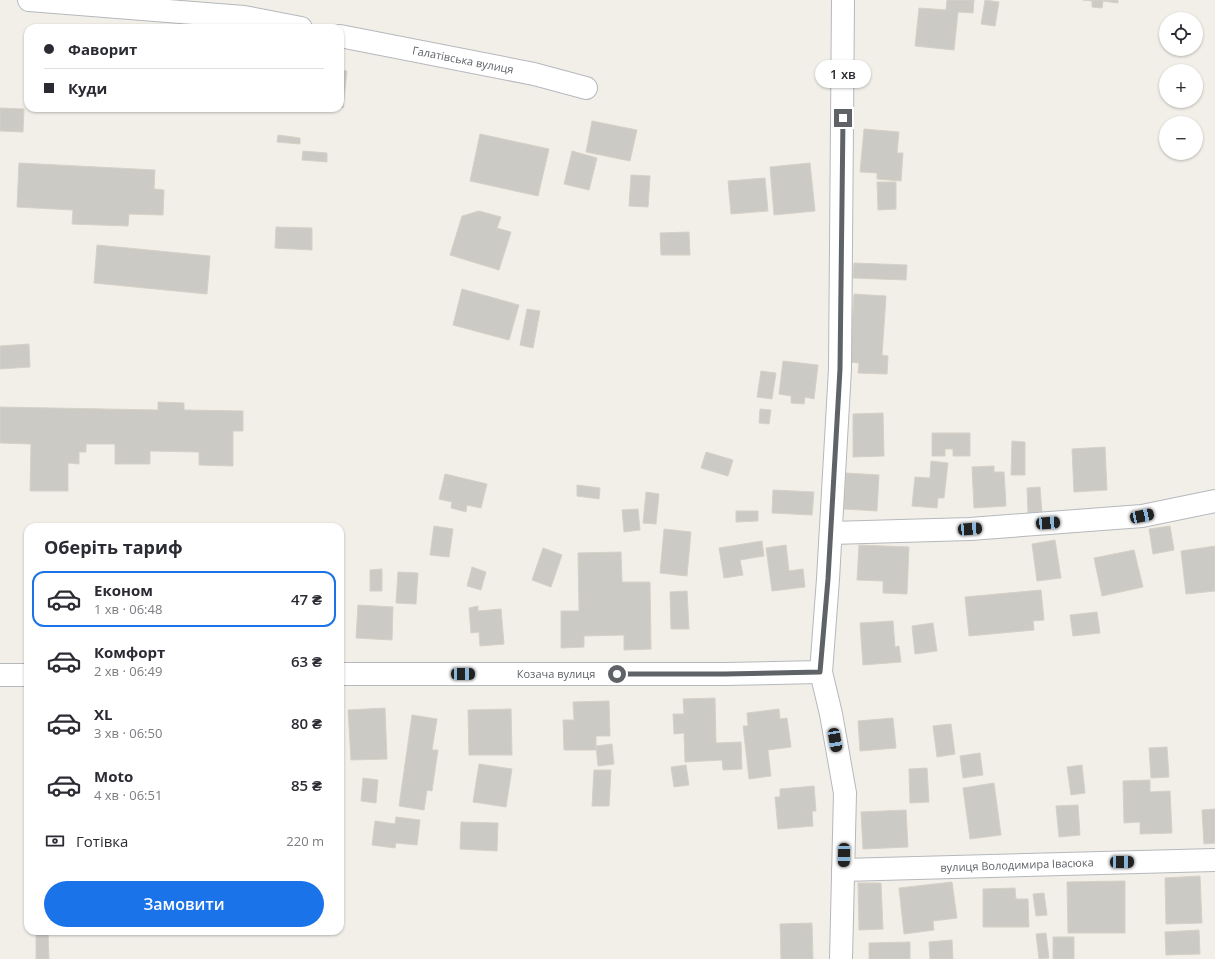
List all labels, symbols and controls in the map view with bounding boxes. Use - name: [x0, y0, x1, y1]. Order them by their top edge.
- map controls: [1159, 12, 1203, 160]
- button: locate: [1159, 12, 1203, 56]
- text: Фаворит: [68, 39, 137, 59]
- street label: Галатівська вулиця: [411, 42, 515, 77]
- callout: 1 хв: [815, 60, 871, 88]
- button: +: [1159, 64, 1203, 108]
- text: 1 хв: [830, 65, 856, 83]
- text: Куди: [68, 78, 107, 98]
- route end: [834, 109, 852, 127]
- button: −: [1159, 116, 1203, 160]
- car: [1129, 508, 1155, 524]
- car: [1036, 516, 1060, 530]
- car: [958, 522, 982, 536]
- text: Оберіть тариф: [44, 535, 183, 559]
- text: Економ: [94, 580, 153, 600]
- icon: car: [46, 581, 82, 617]
- text: 47 ₴: [291, 589, 322, 609]
- text: 1 хв · 06:48: [94, 600, 162, 618]
- text: Комфорт: [94, 642, 165, 662]
- icon: car: [46, 643, 82, 679]
- text: 63 ₴: [291, 651, 322, 671]
- text: 2 хв · 06:49: [94, 662, 162, 680]
- route start: [608, 665, 626, 683]
- street label: Козача вулиця: [517, 666, 595, 681]
- car: [451, 668, 475, 680]
- text: XL: [94, 704, 112, 724]
- icon: car: [46, 705, 82, 741]
- text: 80 ₴: [291, 713, 322, 733]
- text: 3 хв · 06:50: [94, 724, 162, 742]
- car: [827, 727, 843, 753]
- text: Moto: [94, 766, 133, 786]
- icon: car: [46, 767, 82, 803]
- text: 85 ₴: [291, 775, 322, 795]
- text: 4 хв · 06:51: [94, 786, 162, 804]
- icon: cash: [44, 830, 66, 852]
- text: Готівка: [76, 831, 128, 851]
- text: 220 m: [286, 832, 324, 850]
- car: [838, 843, 850, 867]
- street label: вулиця Володимира Івасюка: [940, 854, 1094, 875]
- car: [1110, 856, 1134, 868]
- button: Замовити: [44, 881, 324, 927]

